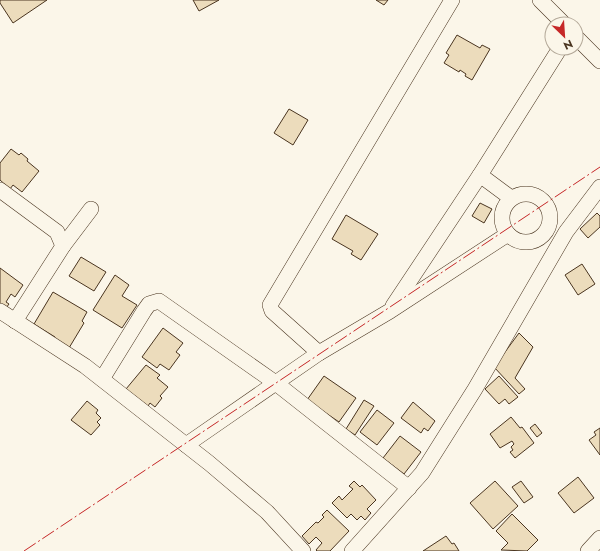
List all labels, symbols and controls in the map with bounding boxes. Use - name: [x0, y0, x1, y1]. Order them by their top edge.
- north arrow: [544, 16, 584, 56]
- text: N: [561, 36, 576, 54]

